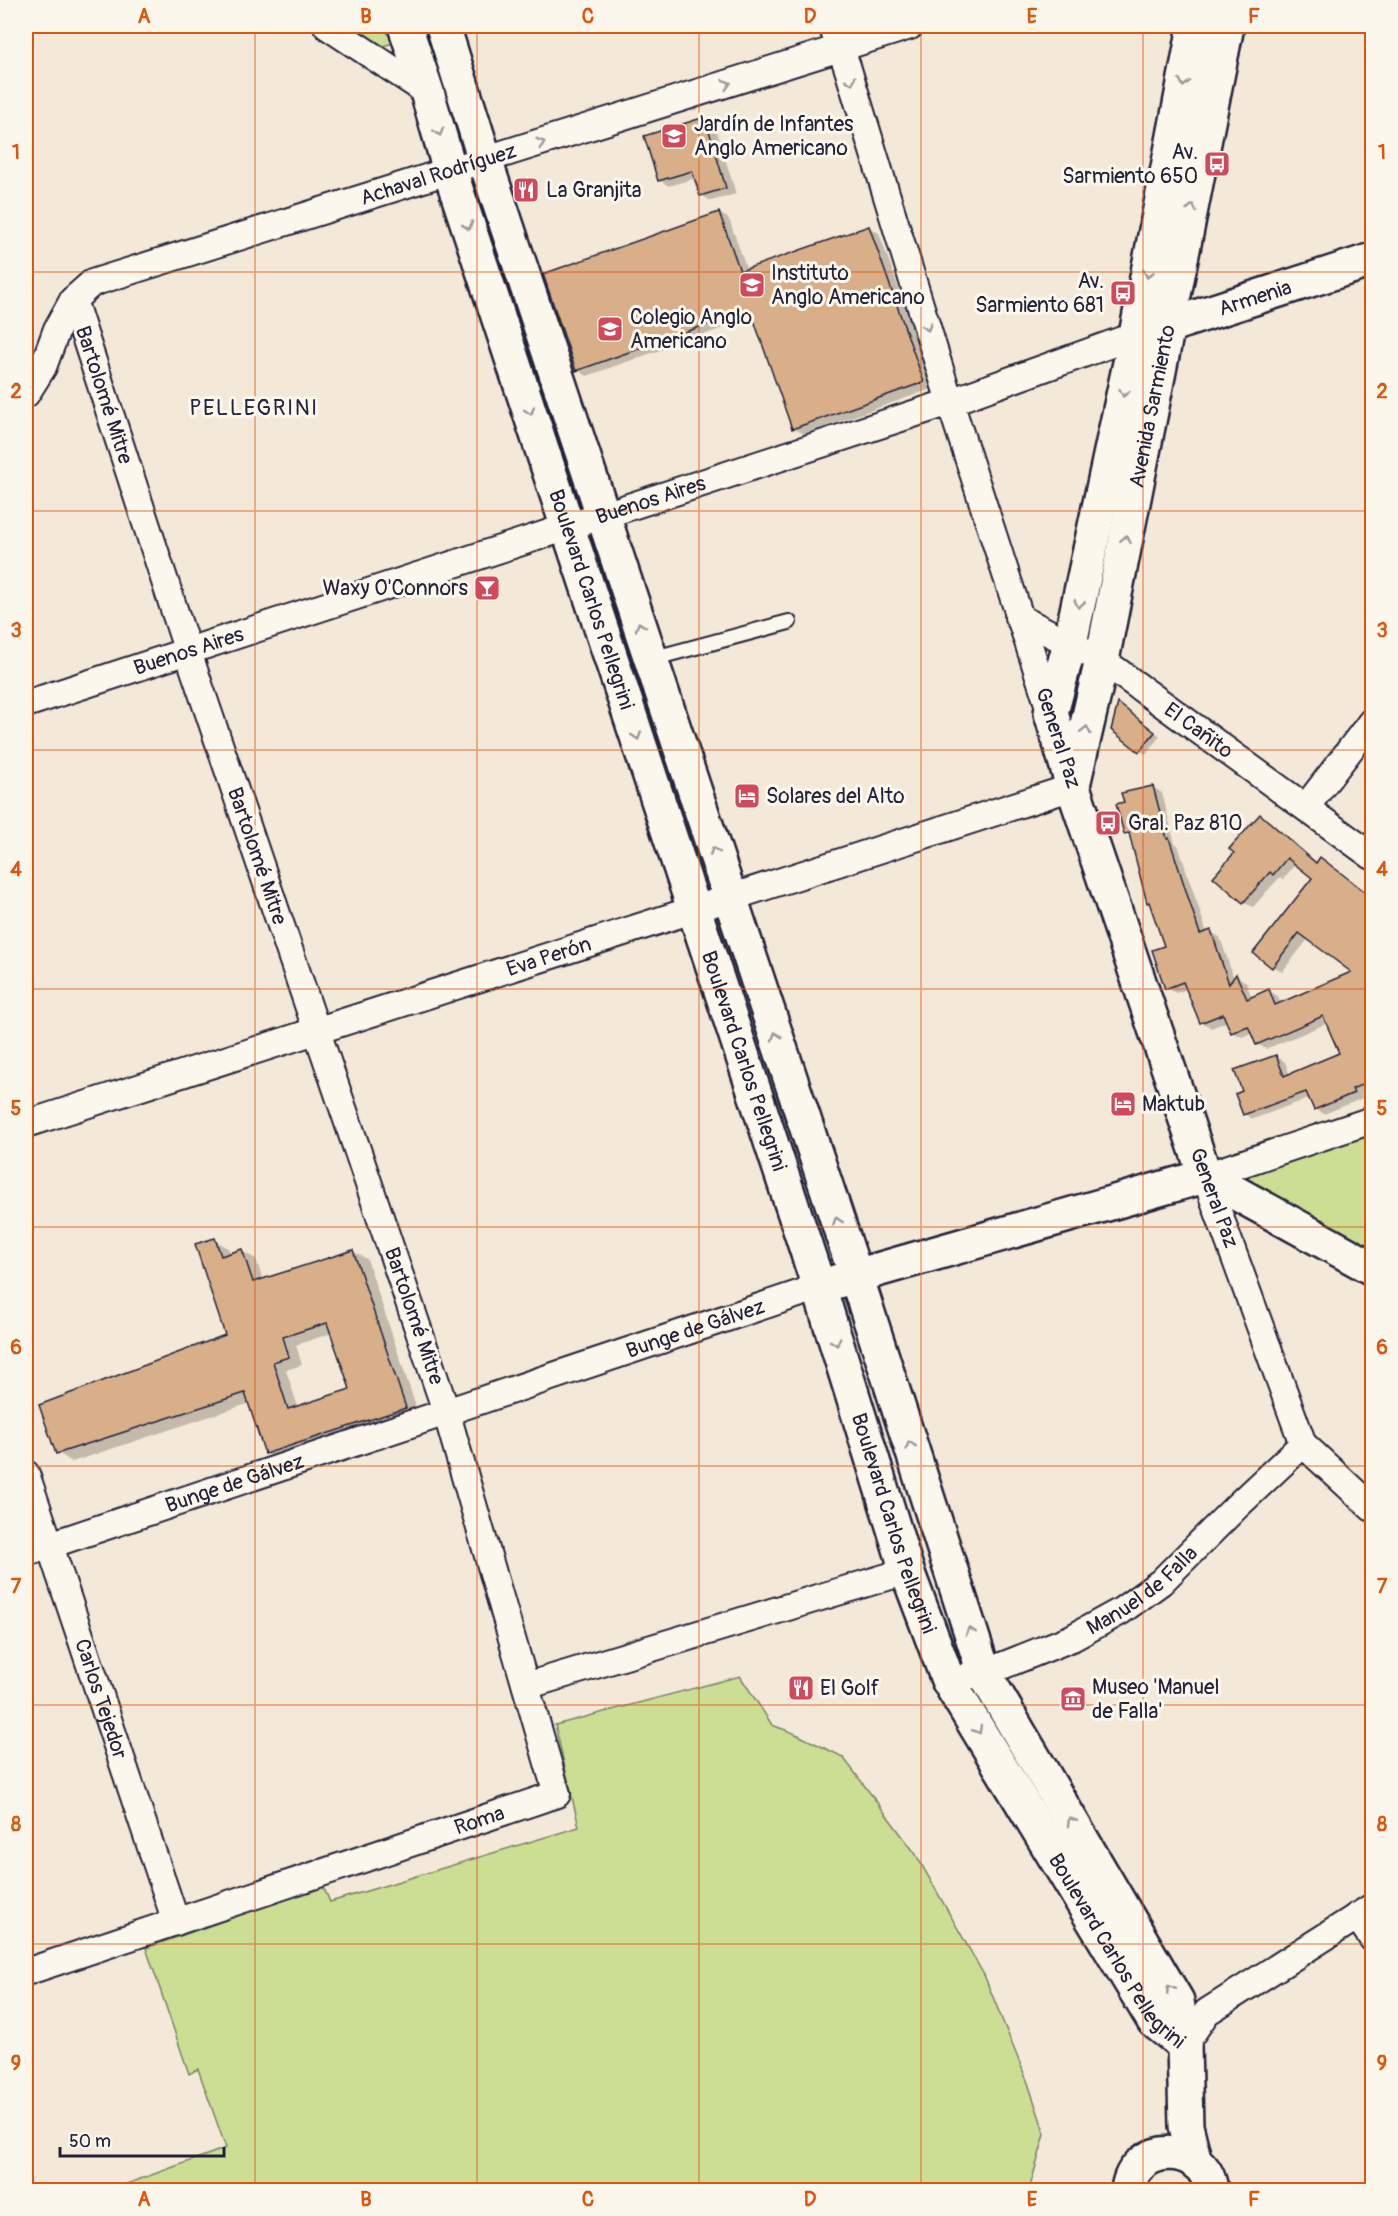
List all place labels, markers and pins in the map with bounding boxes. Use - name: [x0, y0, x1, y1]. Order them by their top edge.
- place label: Jardín de Infantes Anglo Americano: [694, 111, 854, 162]
- school or university icon: Jardín de Infantes Anglo Americano: [659, 121, 689, 151]
- place label: Av. Sarmiento 650: [1062, 139, 1198, 190]
- bus stop icon: Av. Sarmiento 650: [1202, 149, 1232, 179]
- restaurant icon: La Granjita: [511, 175, 541, 205]
- place label: La Granjita: [546, 177, 641, 204]
- place label: Instituto Anglo Americano: [771, 260, 925, 311]
- place label: Av. Sarmiento 681: [975, 268, 1104, 319]
- school or university icon: Instituto Anglo Americano: [737, 270, 767, 300]
- bus stop icon: Av. Sarmiento 681: [1108, 278, 1138, 308]
- place label: Colegio Anglo Americano: [630, 304, 752, 355]
- school or university icon: Colegio Anglo Americano: [595, 314, 625, 344]
- bar icon: Waxy O'Connors: [472, 573, 502, 603]
- place label: Waxy O'Connors: [322, 575, 469, 602]
- hotel icon: Solares del Alto: [732, 781, 762, 811]
- place label: Solares del Alto: [766, 783, 904, 810]
- bus stop icon: Gral. Paz 810: [1093, 808, 1123, 838]
- place label: Gral. Paz 810: [1128, 810, 1243, 837]
- hotel icon: Maktub: [1108, 1089, 1138, 1119]
- place label: Maktub: [1142, 1091, 1205, 1118]
- restaurant icon: El Golf: [786, 1673, 816, 1703]
- place label: Museo 'Manuel de Falla': [1092, 1674, 1219, 1725]
- place label: El Golf: [820, 1675, 880, 1702]
- museum icon: Museo 'Manuel de Falla': [1058, 1684, 1088, 1714]

